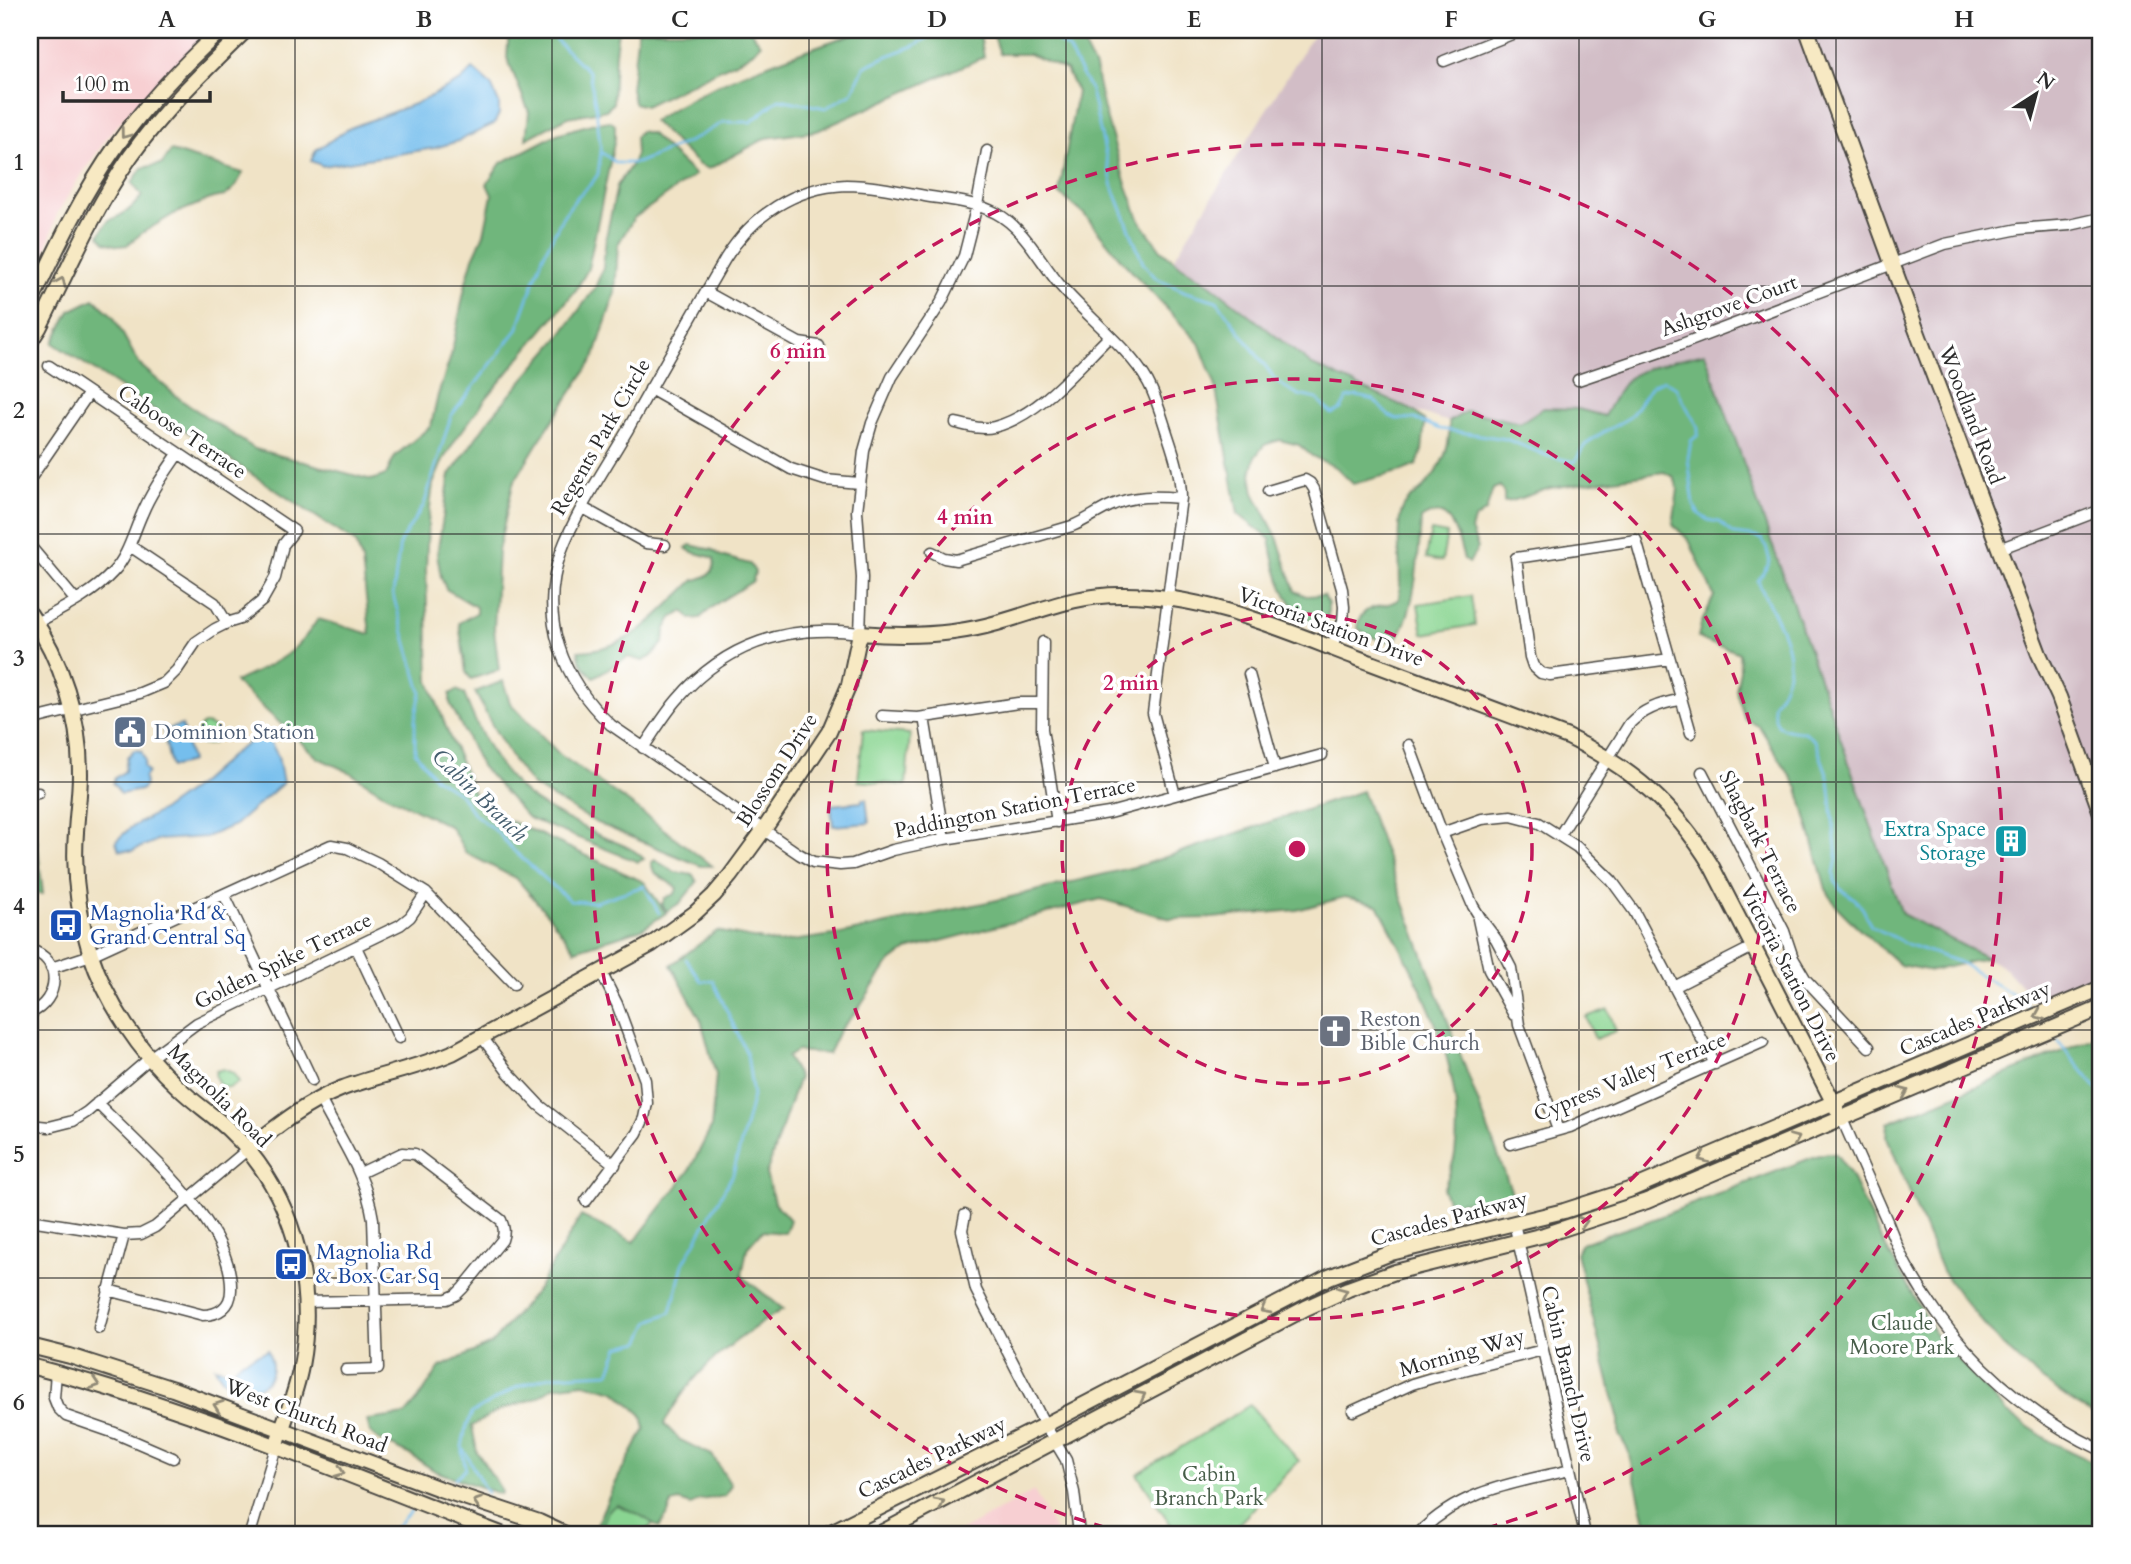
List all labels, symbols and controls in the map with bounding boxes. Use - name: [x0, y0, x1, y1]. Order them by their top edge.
- text: A: [158, 4, 176, 35]
- text: B: [416, 4, 432, 35]
- text: C: [671, 4, 689, 35]
- text: D: [927, 4, 947, 35]
- text: E: [1187, 4, 1201, 35]
- text: F: [1444, 4, 1458, 35]
- text: G: [1698, 4, 1717, 35]
- text: H: [1954, 4, 1974, 35]
- scale bar: [63, 60, 210, 104]
- north arrow: [2002, 60, 2072, 130]
- text: N: [2031, 66, 2060, 97]
- text: 100 m: [74, 70, 130, 99]
- one-way arrow: [120, 126, 133, 139]
- text: 1: [13, 147, 25, 178]
- street label: Ashgrove Court: [1657, 268, 1802, 344]
- one-way arrow: [53, 276, 67, 289]
- text: 6 min: [770, 337, 826, 366]
- street label: Woodland Road: [1931, 341, 2011, 489]
- street label: Regents Park Circle: [544, 353, 658, 521]
- street label: Caboose Terrace: [112, 378, 252, 486]
- text: 2: [13, 395, 25, 426]
- text: 4 min: [937, 503, 993, 532]
- street label: Victoria Station Drive: [1234, 580, 1428, 674]
- text: 3: [13, 643, 25, 674]
- text: 2 min: [1103, 669, 1159, 698]
- street label: Blossom Drive: [729, 707, 825, 833]
- public building icon: Dominion Station: [111, 713, 149, 751]
- place label: Dominion Station: [154, 718, 315, 747]
- water label: Cabin Branch: [425, 741, 535, 849]
- street label: Shagbark Terrace: [1712, 766, 1808, 918]
- street label: Paddington Station Terrace: [892, 770, 1138, 846]
- place label: Extra Space Storage: [1884, 815, 1986, 868]
- building icon: Extra Space Storage: [1992, 822, 2030, 860]
- centre of rings: [1285, 837, 1309, 861]
- street label: Victoria Station Drive: [1733, 879, 1847, 1067]
- text: 4: [13, 891, 25, 922]
- place label: Magnolia Rd & Grand Central Sq: [90, 899, 247, 952]
- street label: Golden Spike Terrace: [189, 905, 377, 1017]
- bus stop icon: Magnolia Rd & Grand Central Sq: [47, 906, 85, 944]
- street label: Cascades Parkway: [1895, 974, 2055, 1064]
- place label: Reston Bible Church: [1360, 1005, 1480, 1058]
- one-way arrow: [2033, 1007, 2046, 1021]
- church icon: Reston Bible Church: [1316, 1012, 1354, 1050]
- street label: Cypress Valley Terrace: [1529, 1025, 1731, 1129]
- street label: Magnolia Road: [161, 1038, 277, 1154]
- one-way arrow: [1897, 1086, 1910, 1100]
- one-way arrow: [1788, 1133, 1800, 1147]
- text: 5: [13, 1139, 25, 1170]
- one-way arrow: [1698, 1150, 1710, 1164]
- street label: Cascades Parkway: [1367, 1184, 1531, 1254]
- one-way arrow: [1577, 1216, 1589, 1231]
- place label: Magnolia Rd & Box Car Sq: [316, 1238, 440, 1291]
- bus stop icon: Magnolia Rd & Box Car Sq: [272, 1245, 310, 1283]
- street label: Cabin Branch Drive: [1534, 1283, 1602, 1465]
- one-way arrow: [1336, 1286, 1348, 1300]
- one-way arrow: [1260, 1301, 1272, 1315]
- park label: Claude Moore Park: [1849, 1309, 1956, 1362]
- street label: Morning Way: [1396, 1321, 1528, 1385]
- street label: West Church Road: [220, 1371, 391, 1460]
- one-way arrow: [89, 1376, 101, 1391]
- text: 6: [13, 1387, 25, 1418]
- one-way arrow: [1134, 1391, 1146, 1404]
- one-way arrow: [213, 1400, 225, 1414]
- street label: Cascades Parkway: [853, 1410, 1011, 1506]
- park label: Cabin Branch Park: [1154, 1460, 1265, 1513]
- one-way arrow: [334, 1463, 346, 1477]
- one-way arrow: [472, 1496, 485, 1510]
- one-way arrow: [933, 1497, 945, 1511]

